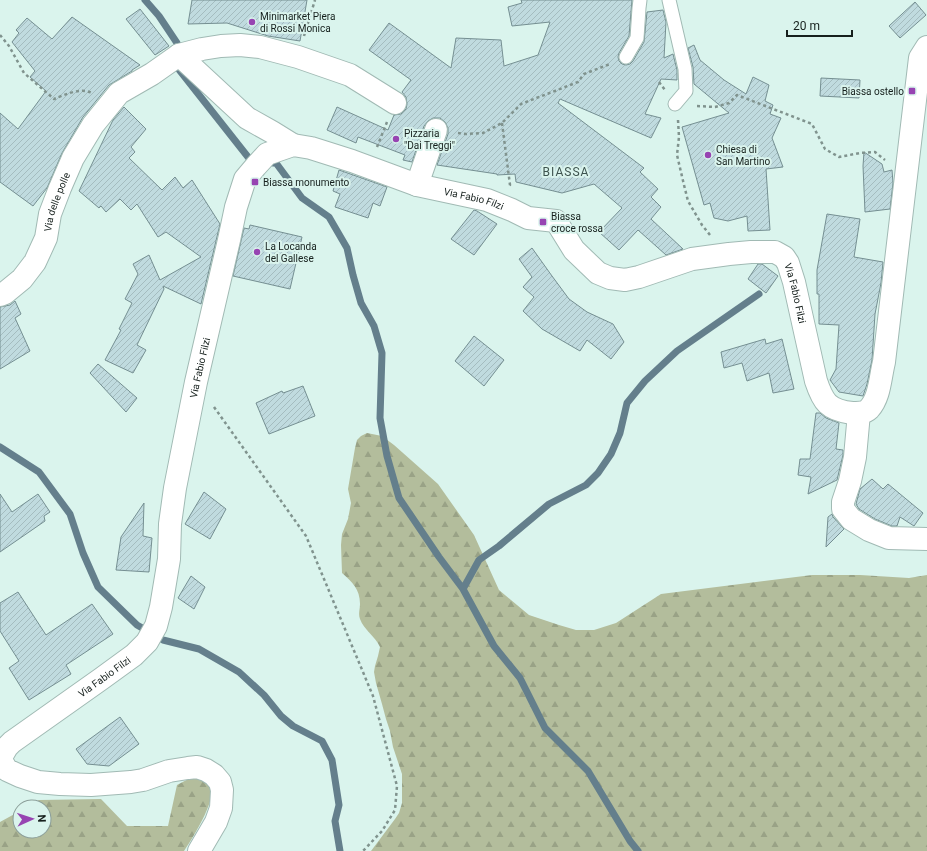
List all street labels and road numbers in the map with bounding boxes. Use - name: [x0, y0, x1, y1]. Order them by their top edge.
- street label: Via delle polle: [42, 171, 72, 232]
- street label: Via Fabio Filzi: [443, 186, 505, 212]
- street label: Via Fabio Filzi: [782, 262, 808, 324]
- street label: Via Fabio Filzi: [188, 337, 212, 399]
- street label: Via Fabio Filzi: [76, 654, 133, 699]

